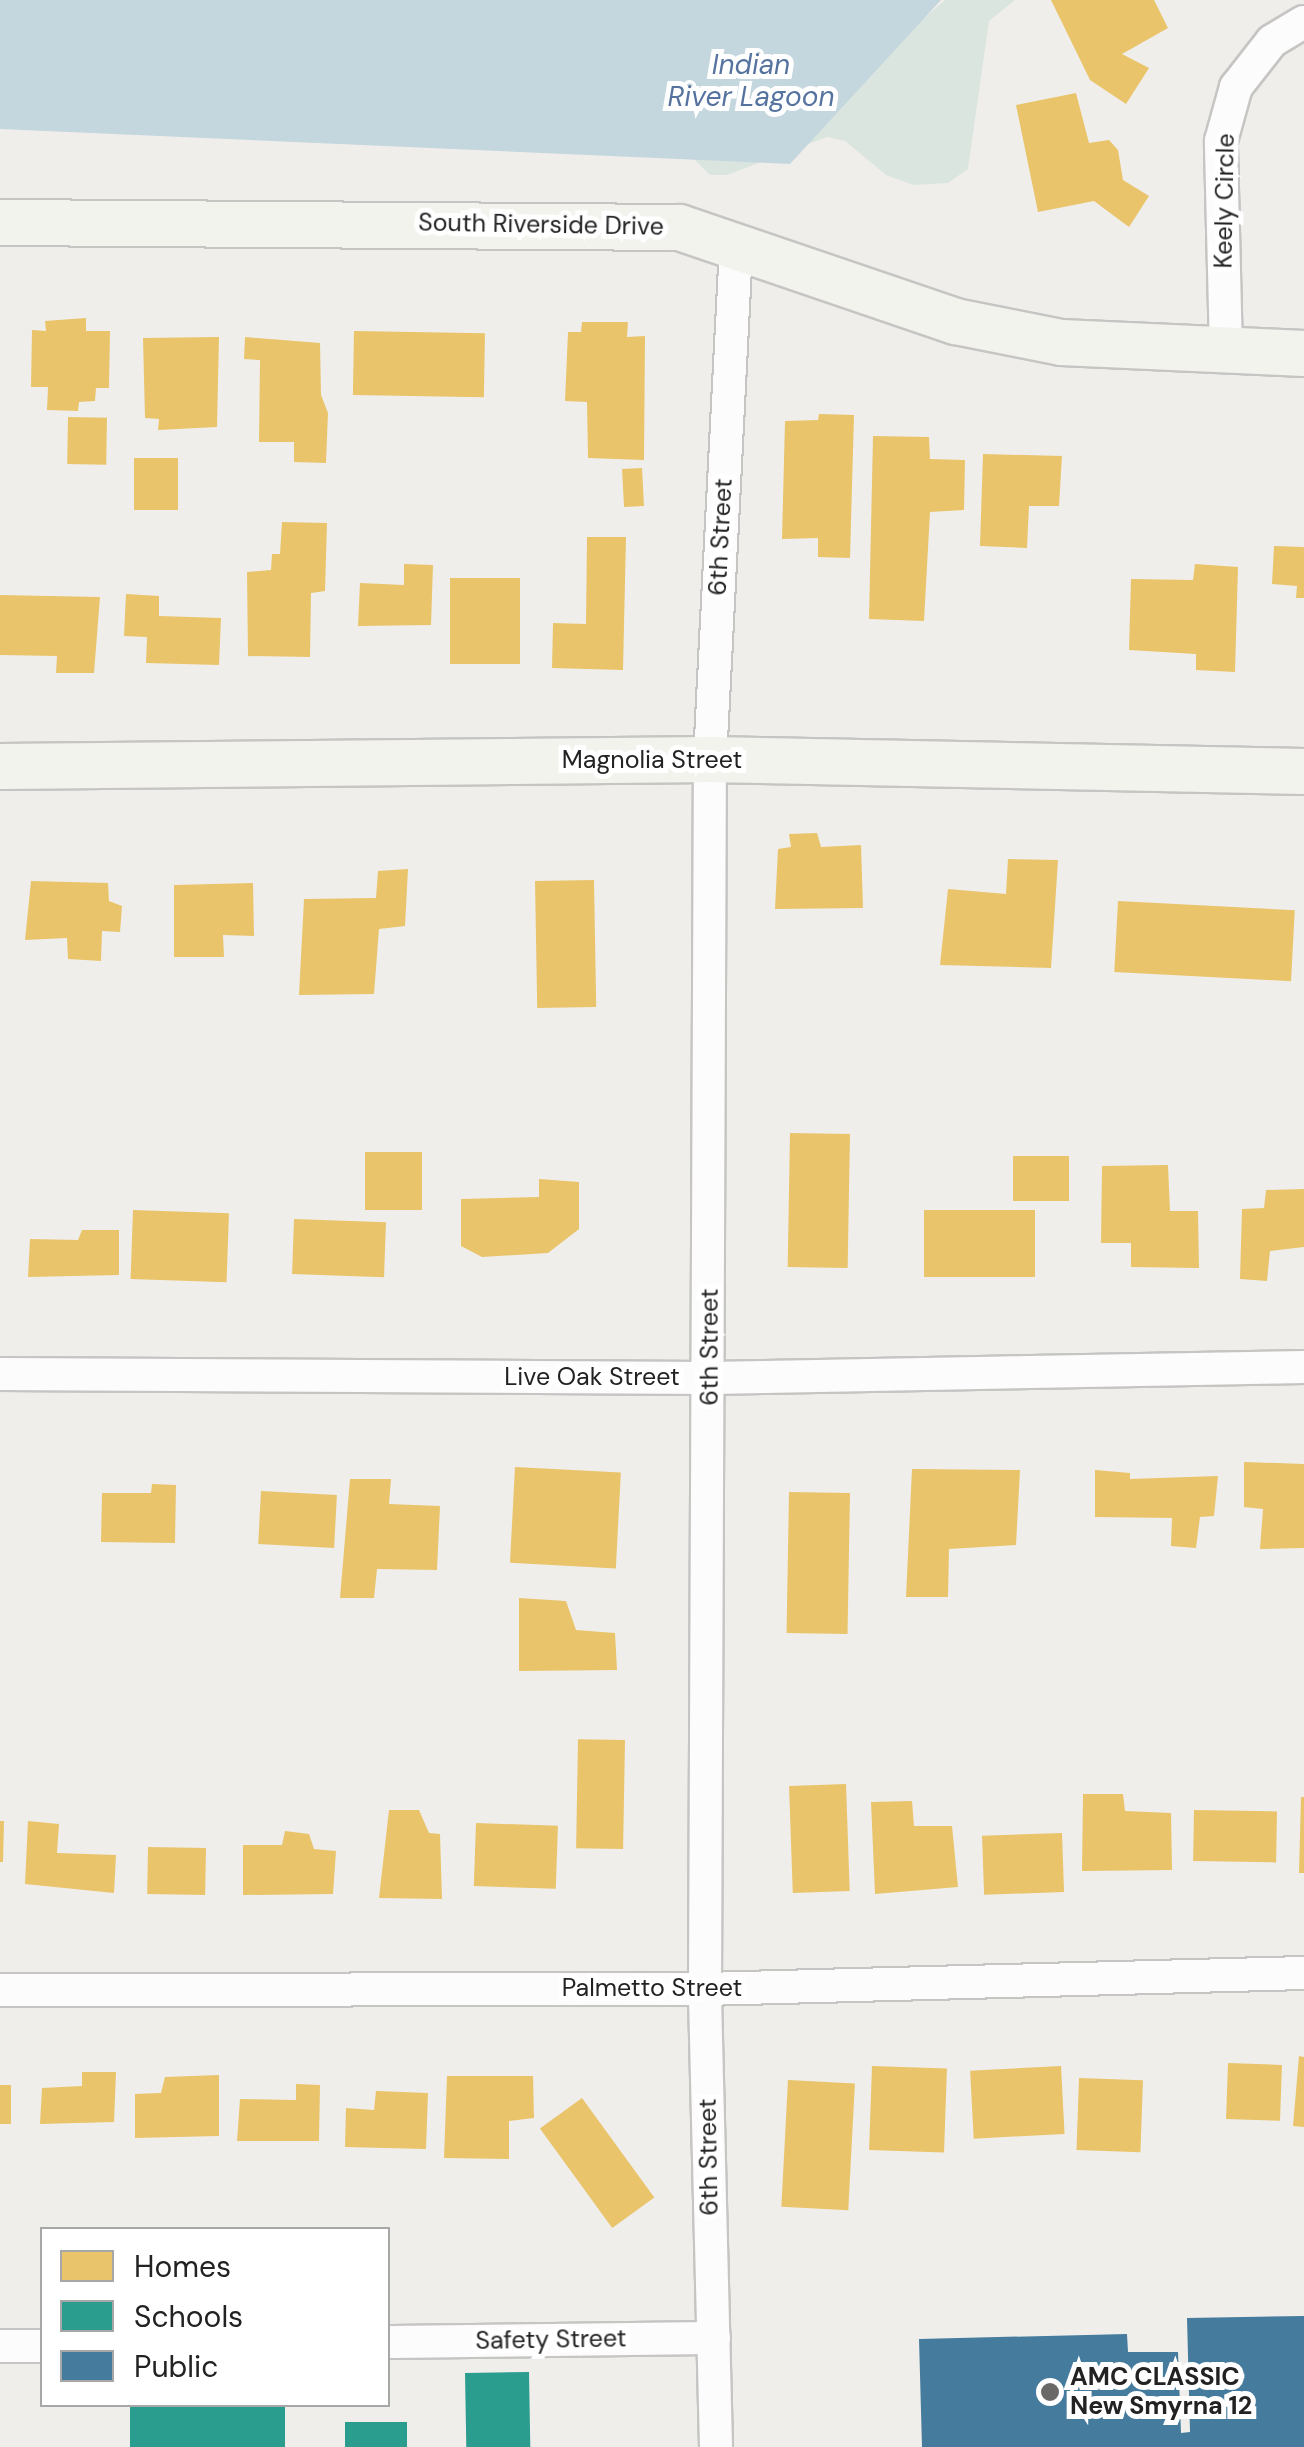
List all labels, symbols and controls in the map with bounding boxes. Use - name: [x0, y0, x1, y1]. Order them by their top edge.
- water label: Indian River Lagoon: [668, 48, 834, 114]
- street label: Keely Circle: [1209, 133, 1241, 269]
- street label: South Riverside Drive: [418, 208, 664, 242]
- street label: 6th Street: [703, 478, 739, 596]
- street label: Magnolia Street: [562, 745, 742, 775]
- street label: 6th Street: [695, 1288, 725, 1406]
- street label: Live Oak Street: [504, 1362, 680, 1392]
- street label: Palmetto Street: [562, 1973, 742, 2003]
- street label: 6th Street: [693, 2098, 725, 2216]
- legend: [40, 2227, 390, 2407]
- text: Homes: [134, 2247, 231, 2286]
- text: Schools: [134, 2297, 243, 2336]
- street label: Safety Street: [475, 2324, 627, 2356]
- text: Public: [134, 2347, 218, 2386]
- place label: AMC CLASSIC New Smyrna 12: [1070, 2363, 1252, 2422]
- marker: AMC CLASSIC New Smyrna 12: [1039, 2381, 1061, 2403]

